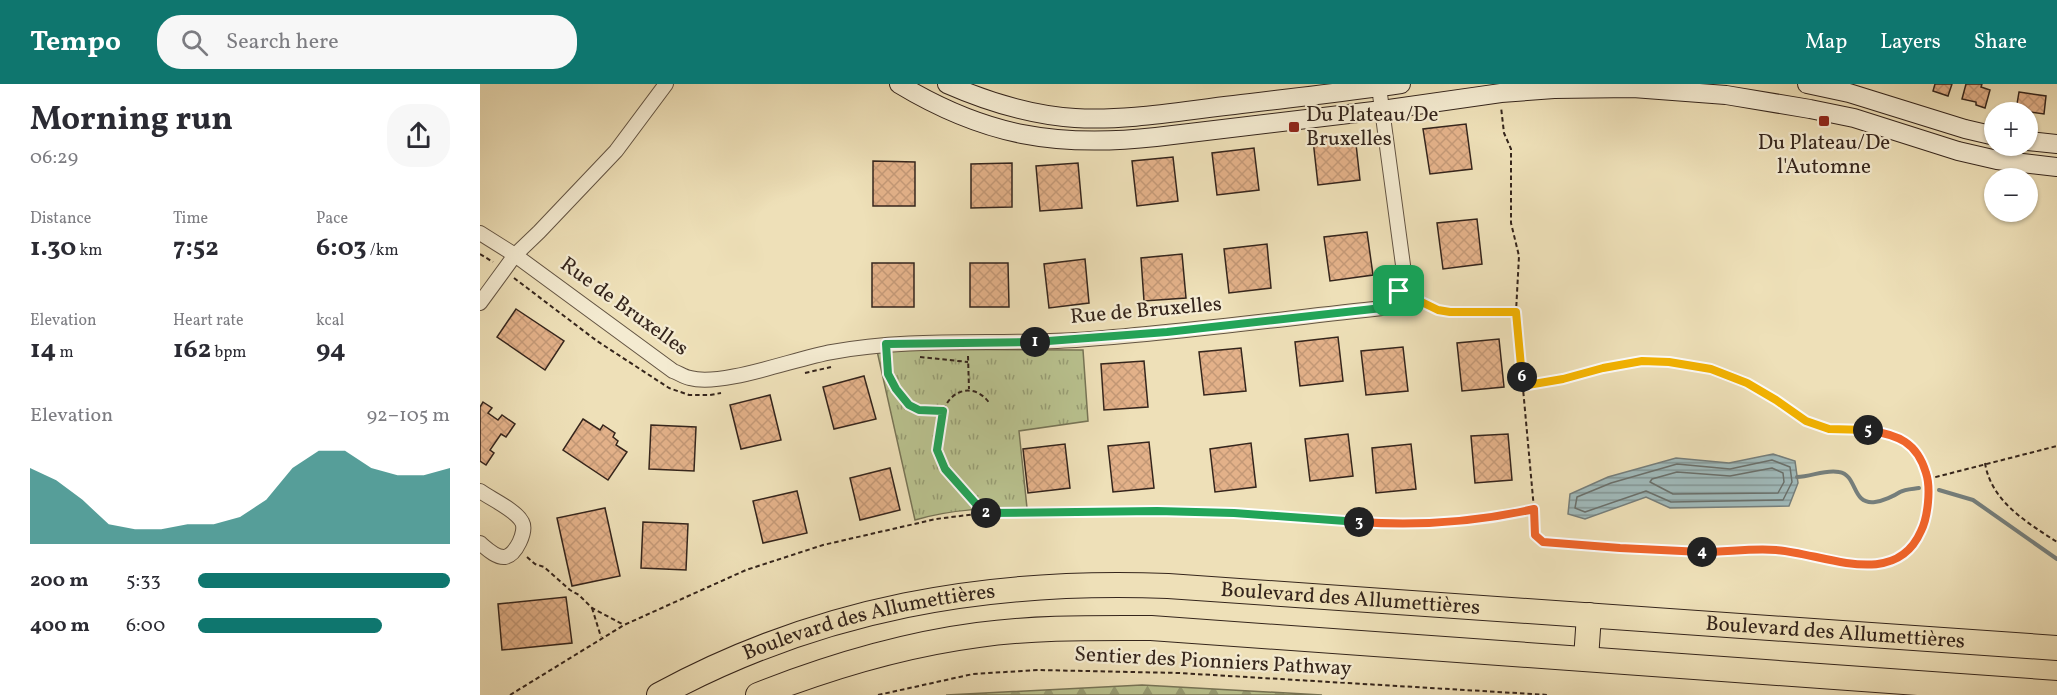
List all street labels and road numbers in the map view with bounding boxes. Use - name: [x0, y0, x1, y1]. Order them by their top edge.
- street label: Rue de Bruxelles: [554, 251, 694, 363]
- street label: Rue de Bruxelles: [1069, 290, 1223, 332]
- street label: Boulevard des Allumettières: [1220, 575, 1481, 622]
- street label: Boulevard des Allumettières: [738, 577, 997, 668]
- street label: Boulevard des Allumettières: [1705, 609, 1966, 656]
- street label: Sentier des Pionniers Pathway: [1074, 640, 1353, 684]

